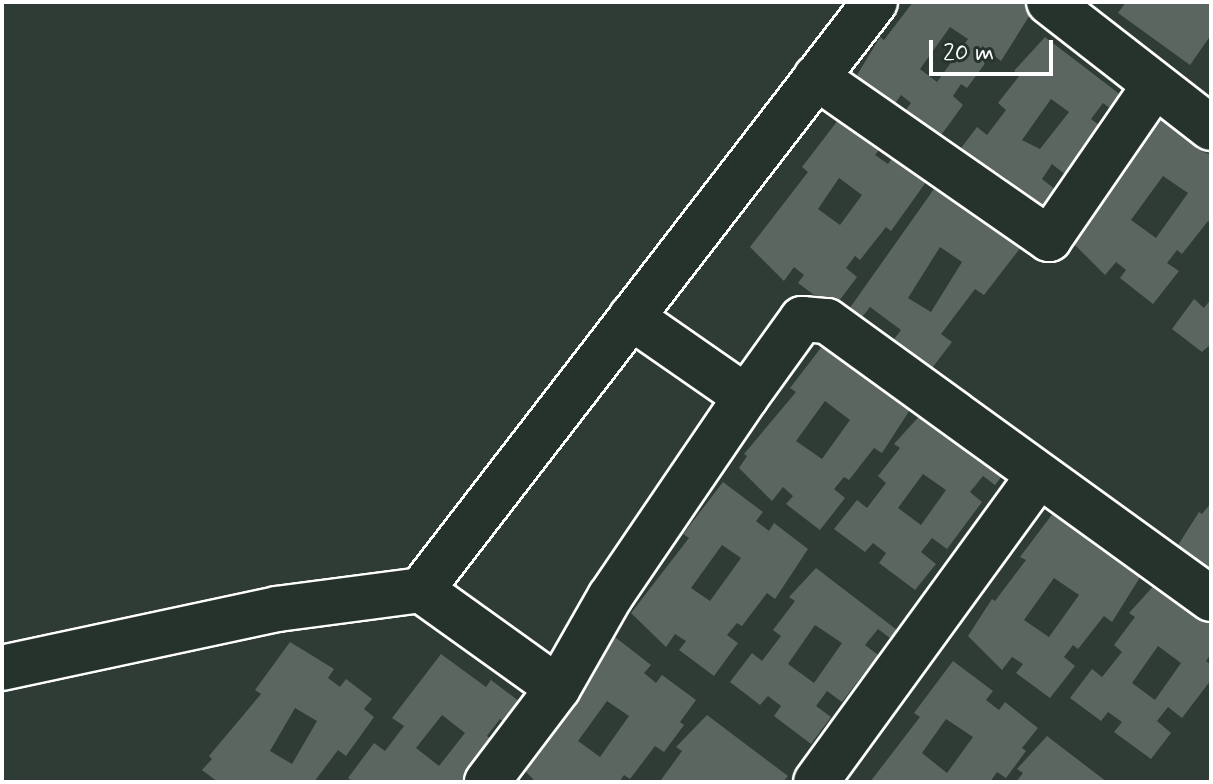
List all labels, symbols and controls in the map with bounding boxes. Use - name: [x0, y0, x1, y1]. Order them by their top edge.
- scale bar: [933, 24, 1057, 74]
- text: 20 m: [943, 38, 994, 69]

